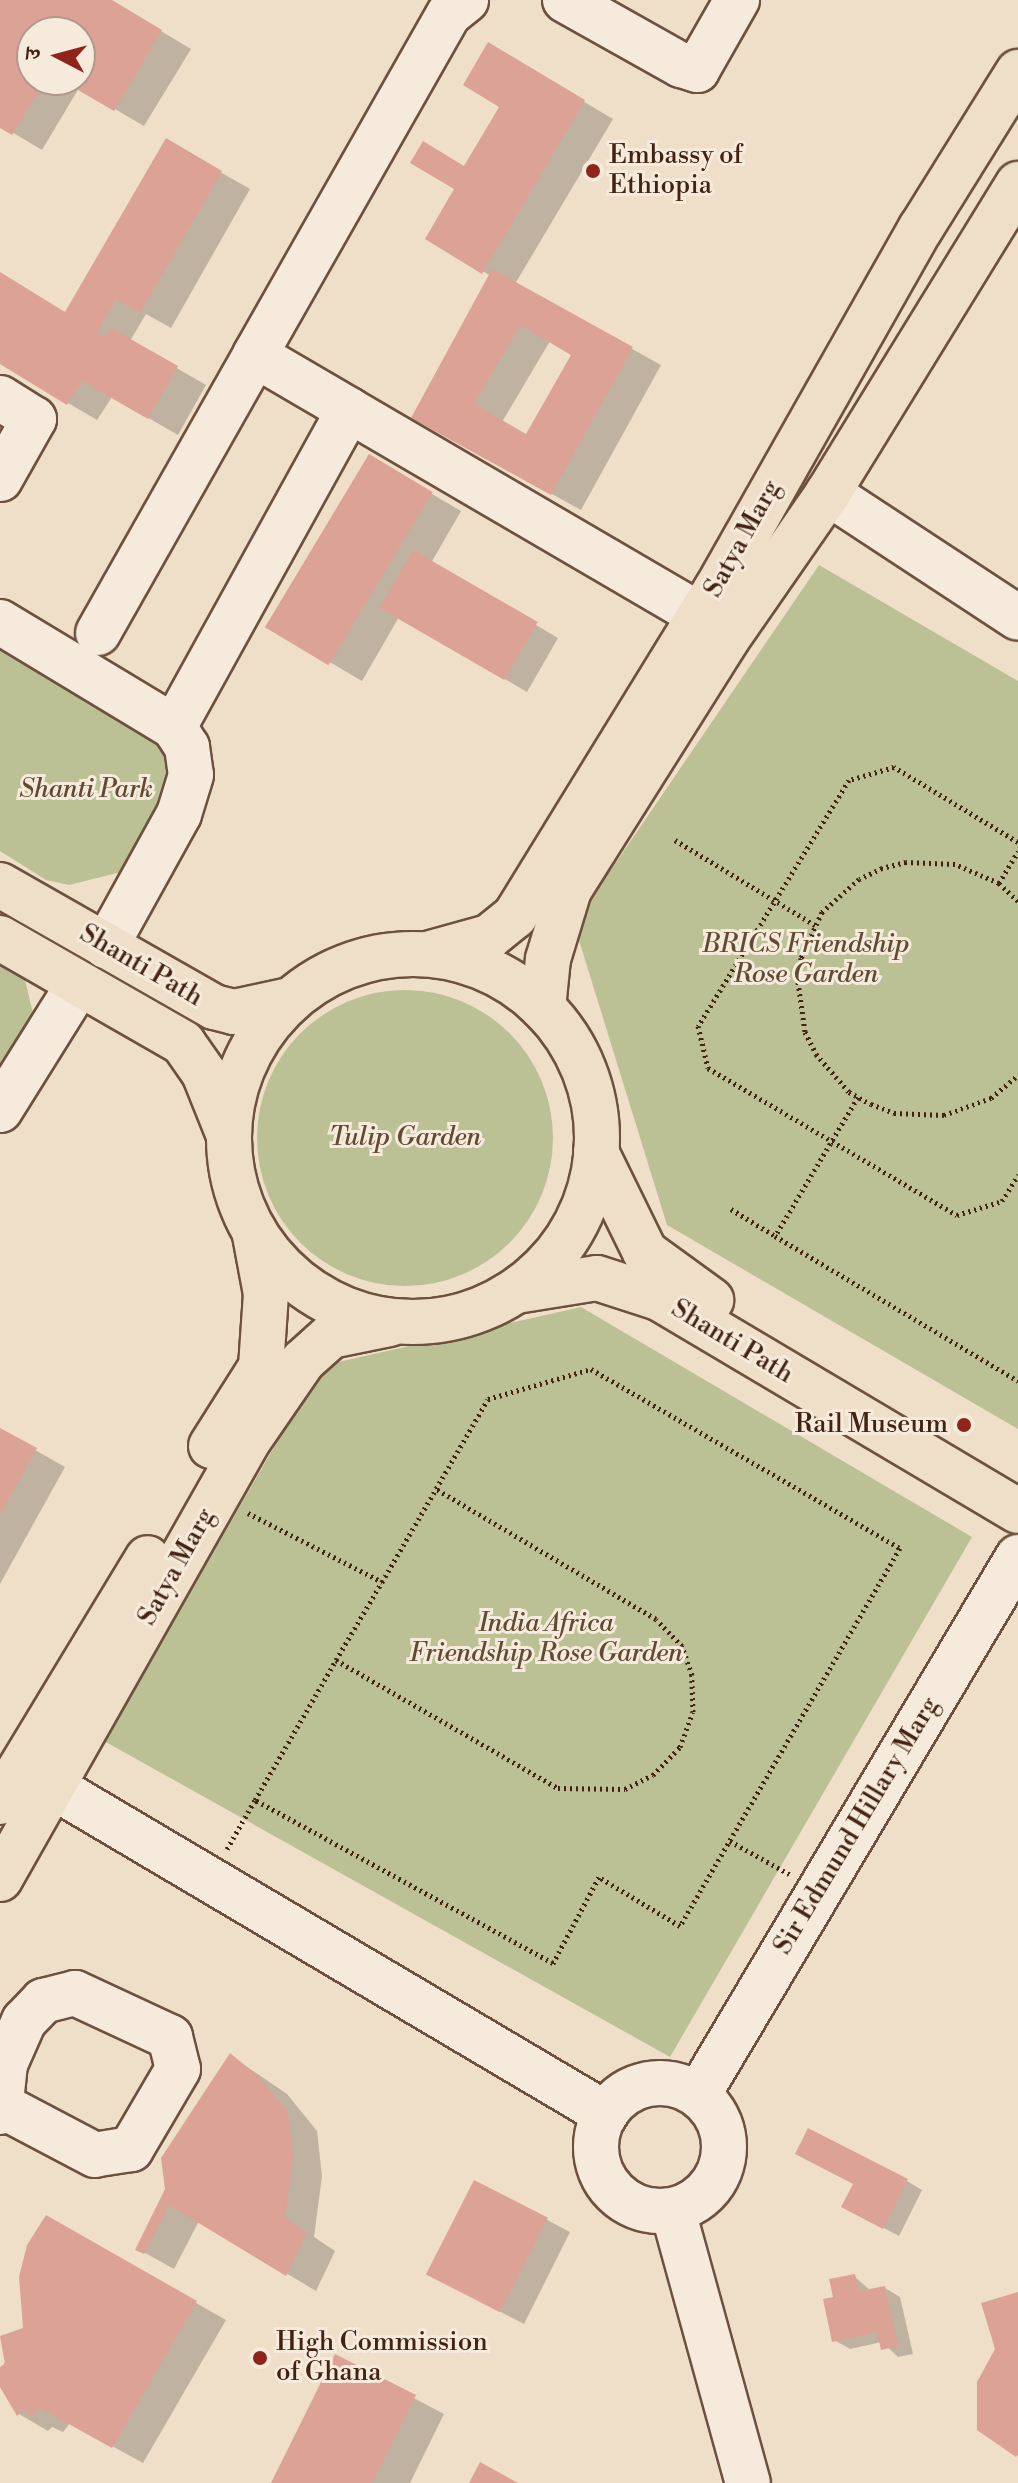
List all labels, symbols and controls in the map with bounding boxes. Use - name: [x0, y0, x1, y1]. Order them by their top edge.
- north arrow: [16, 16, 96, 96]
- text: उ: [20, 47, 48, 61]
- place label: Embassy of Ethiopia: [609, 140, 743, 202]
- marker: Embassy of Ethiopia: [584, 162, 602, 180]
- street label: Satya Marg: [698, 475, 788, 603]
- park label: Shanti Park: [19, 774, 153, 806]
- street label: Shanti Path: [74, 918, 208, 1014]
- park label: BRICS Friendship Rose Garden: [702, 929, 910, 990]
- park label: Tulip Garden: [329, 1122, 481, 1154]
- street label: Shanti Path: [665, 1293, 799, 1391]
- place label: Rail Museum: [795, 1409, 948, 1441]
- marker: Rail Museum: [955, 1416, 973, 1434]
- street label: Satya Marg: [132, 1503, 222, 1631]
- park label: India Africa Friendship Rose Garden: [409, 1608, 683, 1670]
- street label: Sir Edmund Hillary Marg: [768, 1692, 946, 1960]
- place label: High Commission of Ghana: [276, 2327, 488, 2388]
- marker: High Commission of Ghana: [251, 2349, 269, 2367]

